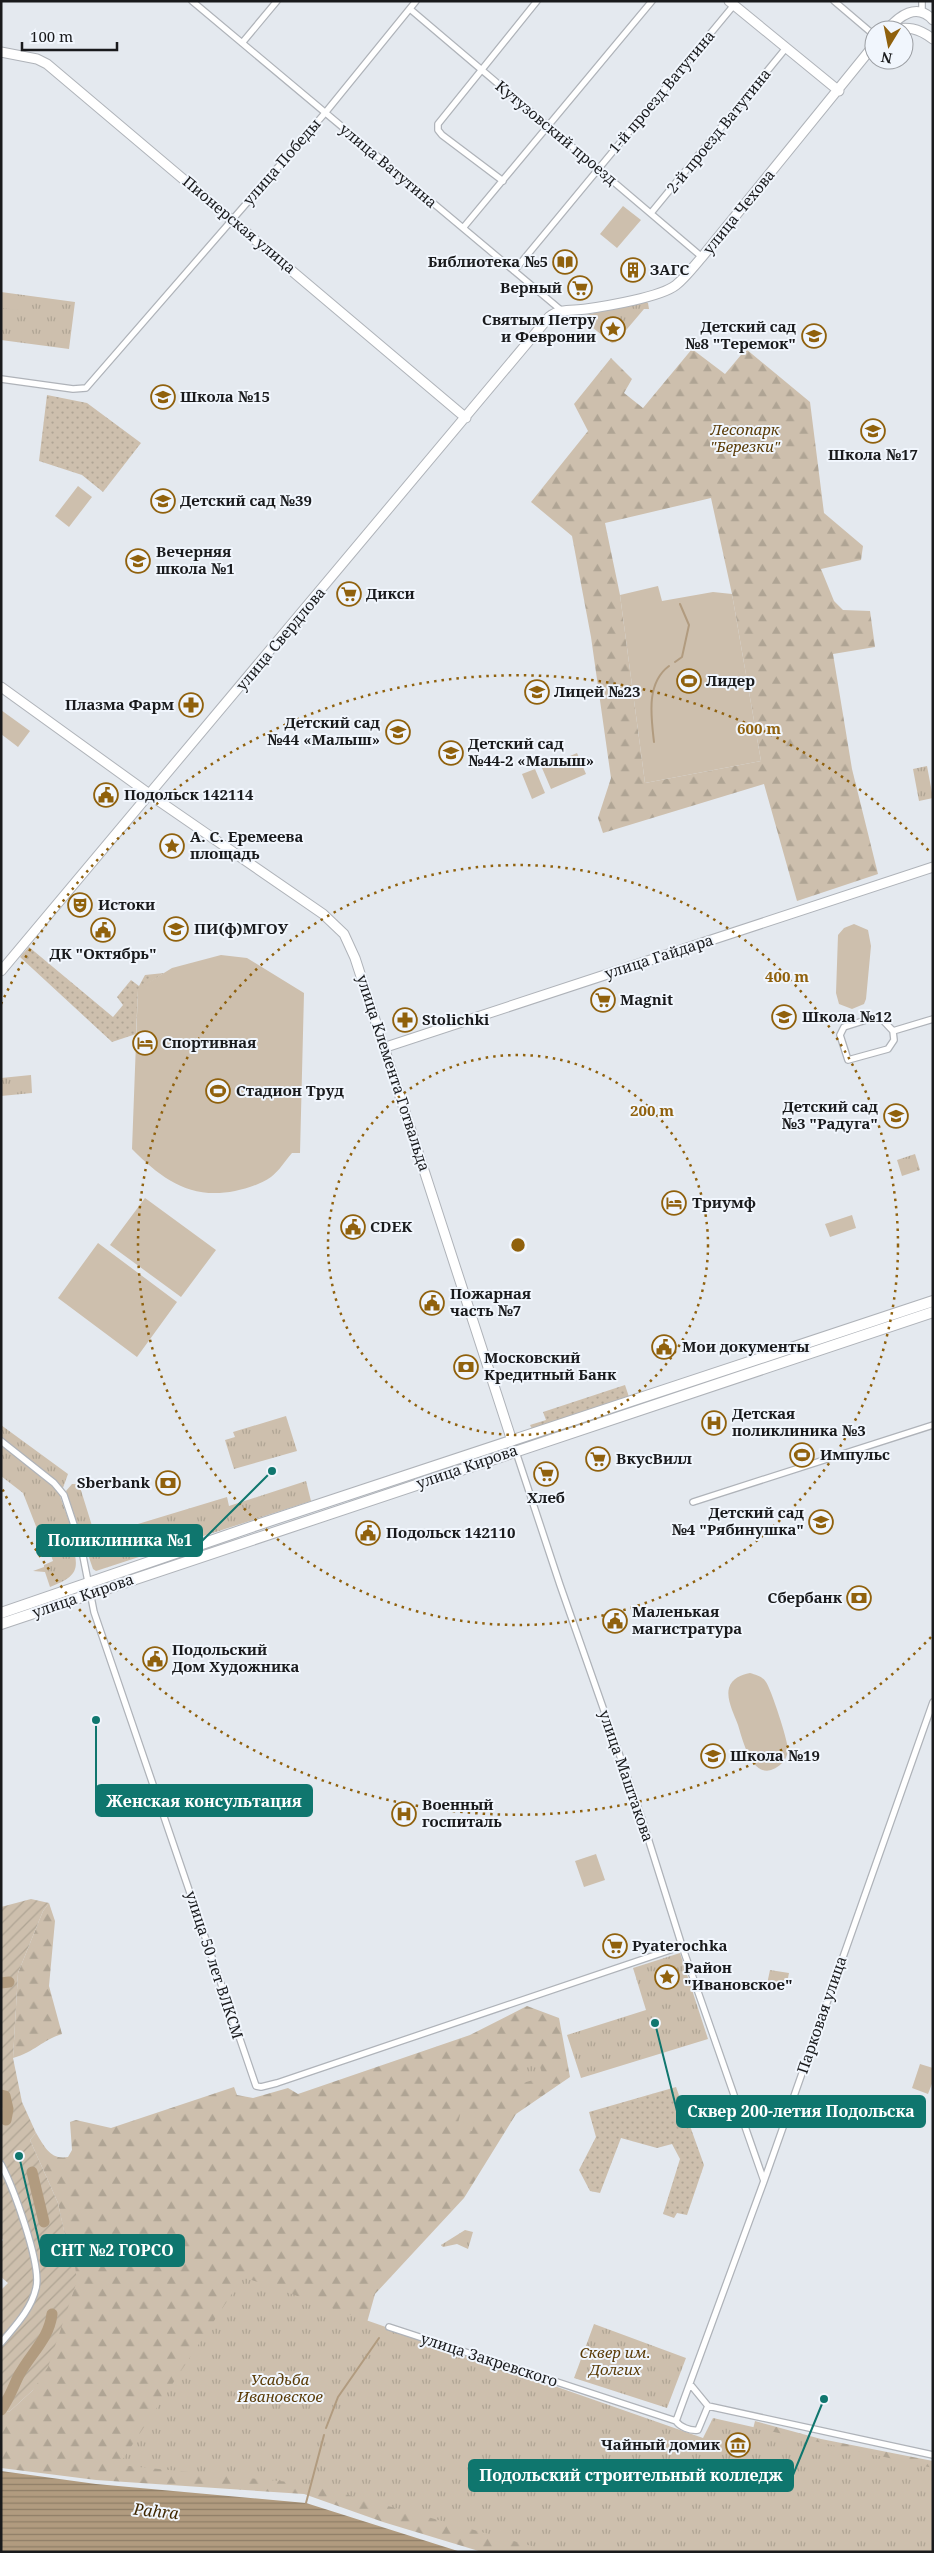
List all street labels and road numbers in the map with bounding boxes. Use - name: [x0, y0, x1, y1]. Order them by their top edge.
- street label: 1-й проезд Ватутина: [604, 26, 719, 157]
- street label: 2-й проезд Ватутина: [662, 64, 775, 197]
- street label: Кутузовский проезд: [492, 76, 622, 189]
- street label: улица Победы: [238, 114, 325, 209]
- street label: улица Ватутина: [336, 118, 442, 212]
- street label: улица Чехова: [698, 165, 779, 258]
- street label: Пионерская улица: [179, 171, 300, 277]
- street label: улица Свердлова: [231, 582, 329, 694]
- street label: улица Гайдара: [602, 929, 716, 983]
- street label: улица Клемента Готвальда: [353, 972, 435, 1174]
- street label: улица Кирова: [413, 1439, 520, 1493]
- street label: улица Кирова: [29, 1568, 136, 1622]
- street label: улица Маштакова: [595, 1707, 659, 1844]
- street label: улица 50 лет ВЛКСМ: [182, 1888, 248, 2041]
- street label: Парковая улица: [792, 1953, 851, 2076]
- street label: улица Закревского: [418, 2327, 560, 2391]

